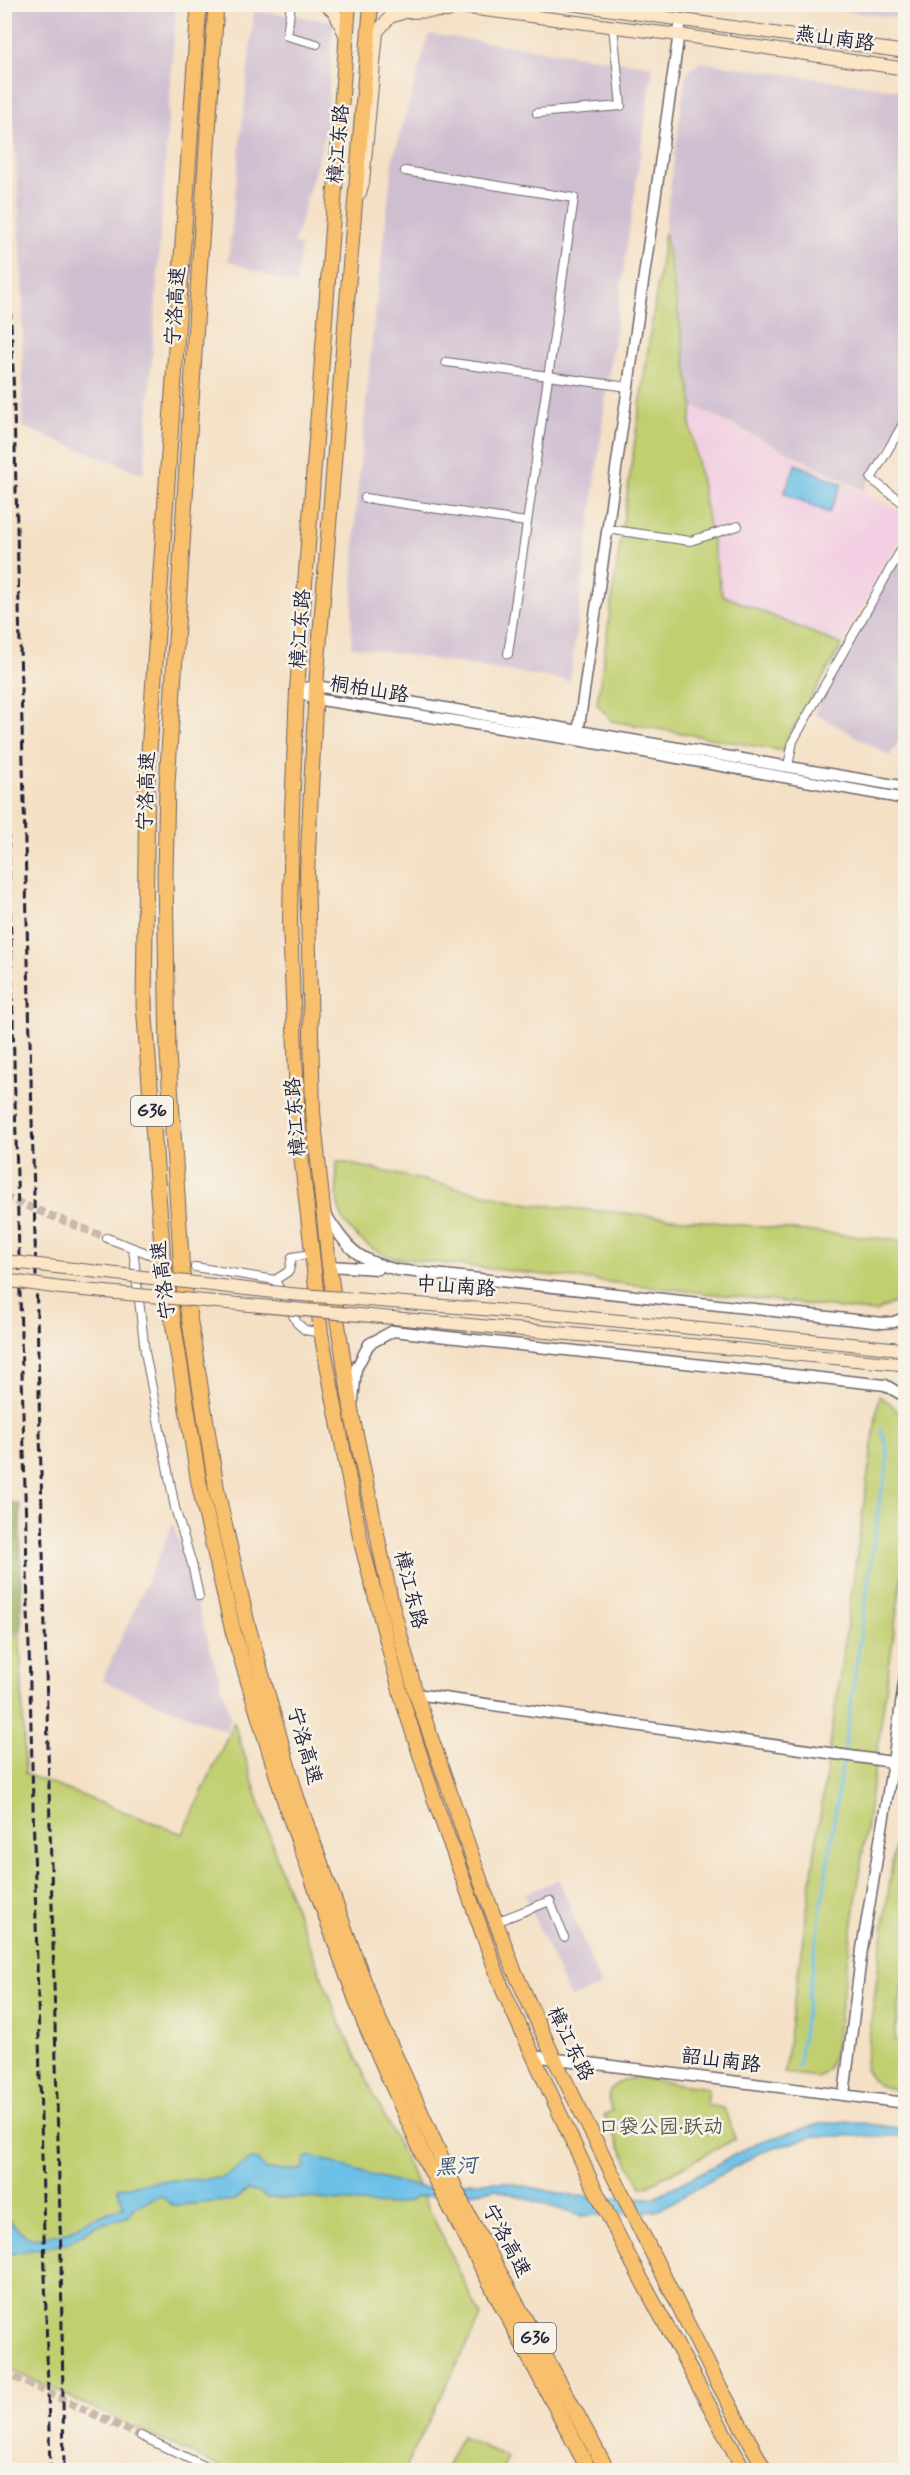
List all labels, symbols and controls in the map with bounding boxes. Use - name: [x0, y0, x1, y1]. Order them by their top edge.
- street label: 燕山南路: [794, 20, 877, 58]
- street label: 樟江东路: [322, 102, 356, 185]
- street label: 宁洛高速: [160, 265, 192, 347]
- street label: 樟江东路: [285, 587, 317, 670]
- street label: 桐柏山路: [327, 670, 412, 710]
- street label: 宁洛高速: [132, 751, 162, 831]
- street label: 樟江东路: [280, 1075, 312, 1158]
- road number: G36: [131, 1096, 173, 1126]
- street label: 宁洛高速: [146, 1239, 182, 1321]
- street label: 中山南路: [415, 1271, 498, 1303]
- street label: 樟江东路: [387, 1548, 433, 1633]
- street label: 宁洛高速: [280, 1704, 328, 1788]
- street label: 樟江东路: [540, 2002, 600, 2087]
- street label: 韶山南路: [680, 2043, 763, 2079]
- park label: 口袋公园·跃动: [599, 2114, 723, 2141]
- water label: 黑河: [434, 2151, 481, 2182]
- street label: 宁洛高速: [475, 2199, 537, 2283]
- road number: G36: [514, 2323, 556, 2353]

